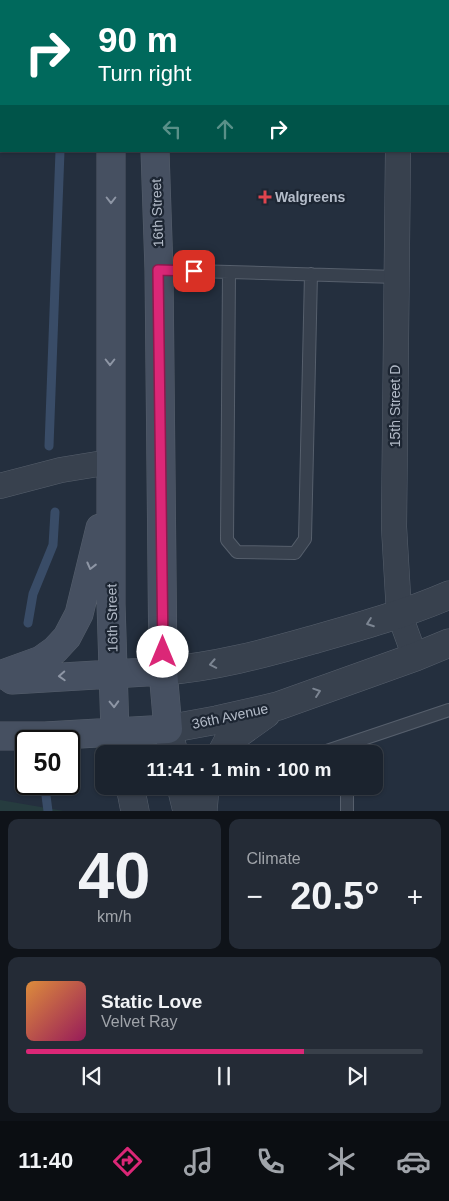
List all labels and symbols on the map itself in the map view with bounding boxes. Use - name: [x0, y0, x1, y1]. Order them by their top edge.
- street label: 16th Street: [148, 178, 166, 248]
- place label: Walgreens: [275, 189, 345, 205]
- marker: Walgreens: [259, 191, 271, 203]
- one-way arrow: [106, 196, 116, 204]
- pin: [173, 250, 215, 292]
- one-way arrow: [105, 359, 115, 367]
- street label: 15th Street D: [387, 365, 403, 447]
- one-way arrow: [86, 562, 97, 571]
- street label: 16th Street: [103, 584, 121, 652]
- one-way arrow: [367, 617, 375, 627]
- position arrow: [136, 625, 188, 677]
- one-way arrow: [209, 658, 218, 669]
- one-way arrow: [58, 671, 66, 682]
- one-way arrow: [312, 688, 321, 698]
- one-way arrow: [109, 700, 119, 708]
- street label: 36th Avenue: [190, 700, 270, 732]
- speed limit sign: 50: [15, 730, 80, 795]

